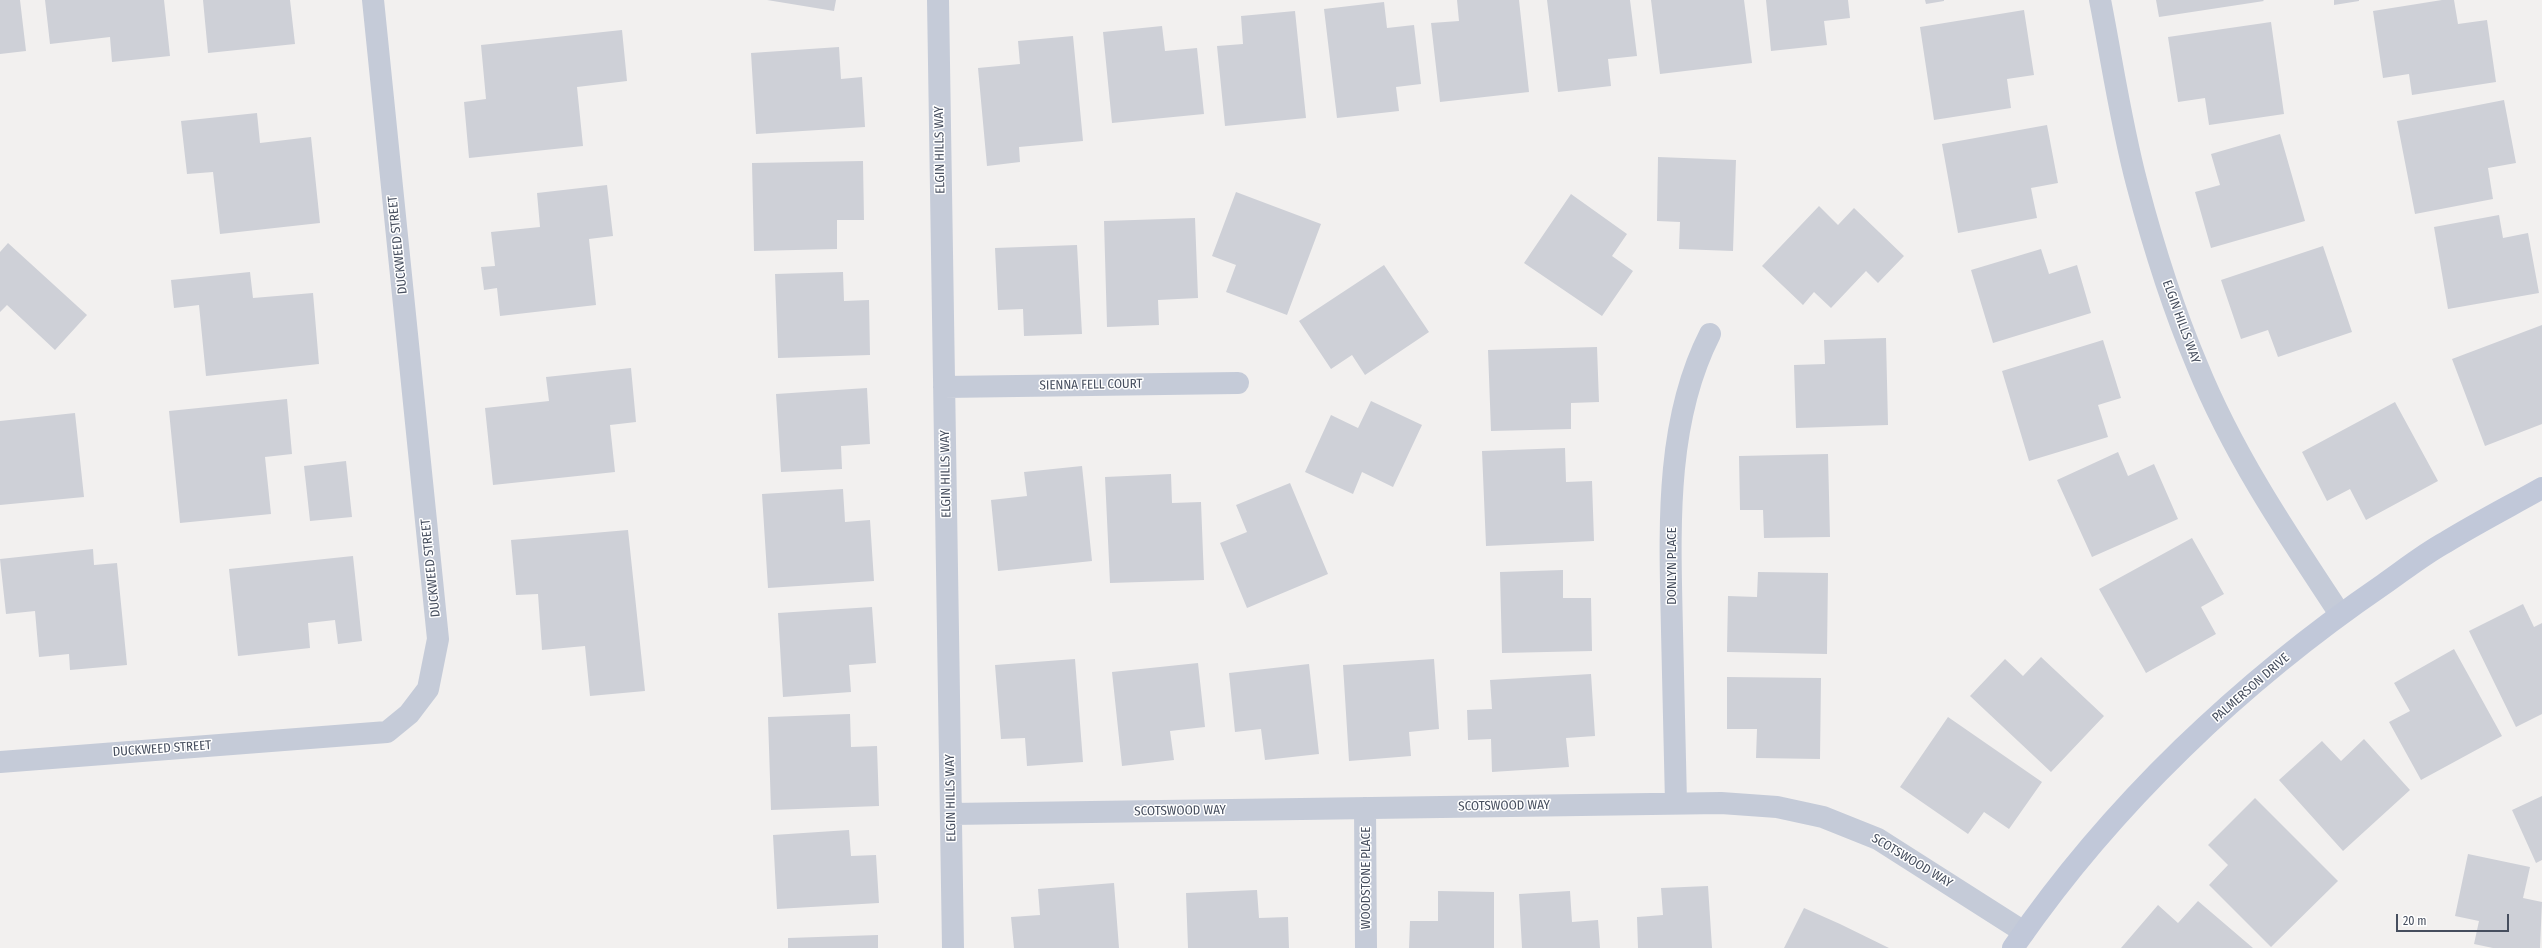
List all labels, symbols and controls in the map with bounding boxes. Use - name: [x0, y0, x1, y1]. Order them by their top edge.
- street label: ELGIN HILLS WAY: [931, 106, 949, 194]
- street label: DUCKWEED STREET: [385, 195, 411, 295]
- street label: ELGIN HILLS WAY: [2159, 278, 2203, 366]
- street label: SIENNA FELL COURT: [1039, 376, 1143, 394]
- street label: ELGIN HILLS WAY: [937, 430, 955, 518]
- street label: DUCKWEED STREET: [418, 518, 444, 618]
- street label: DONLYN PLACE: [1664, 527, 1680, 605]
- street label: PALMERSON DRIVE: [2209, 650, 2293, 726]
- street label: DUCKWEED STREET: [112, 738, 212, 760]
- street label: ELGIN HILLS WAY: [942, 754, 960, 842]
- street label: SCOTSWOOD WAY: [1458, 797, 1550, 815]
- street label: SCOTSWOOD WAY: [1134, 802, 1226, 820]
- street label: WOODSTONE PLACE: [1358, 827, 1374, 929]
- street label: SCOTSWOOD WAY: [1869, 831, 1955, 891]
- scale bar: [2398, 906, 2511, 932]
- text: 20 m: [2403, 914, 2427, 928]

